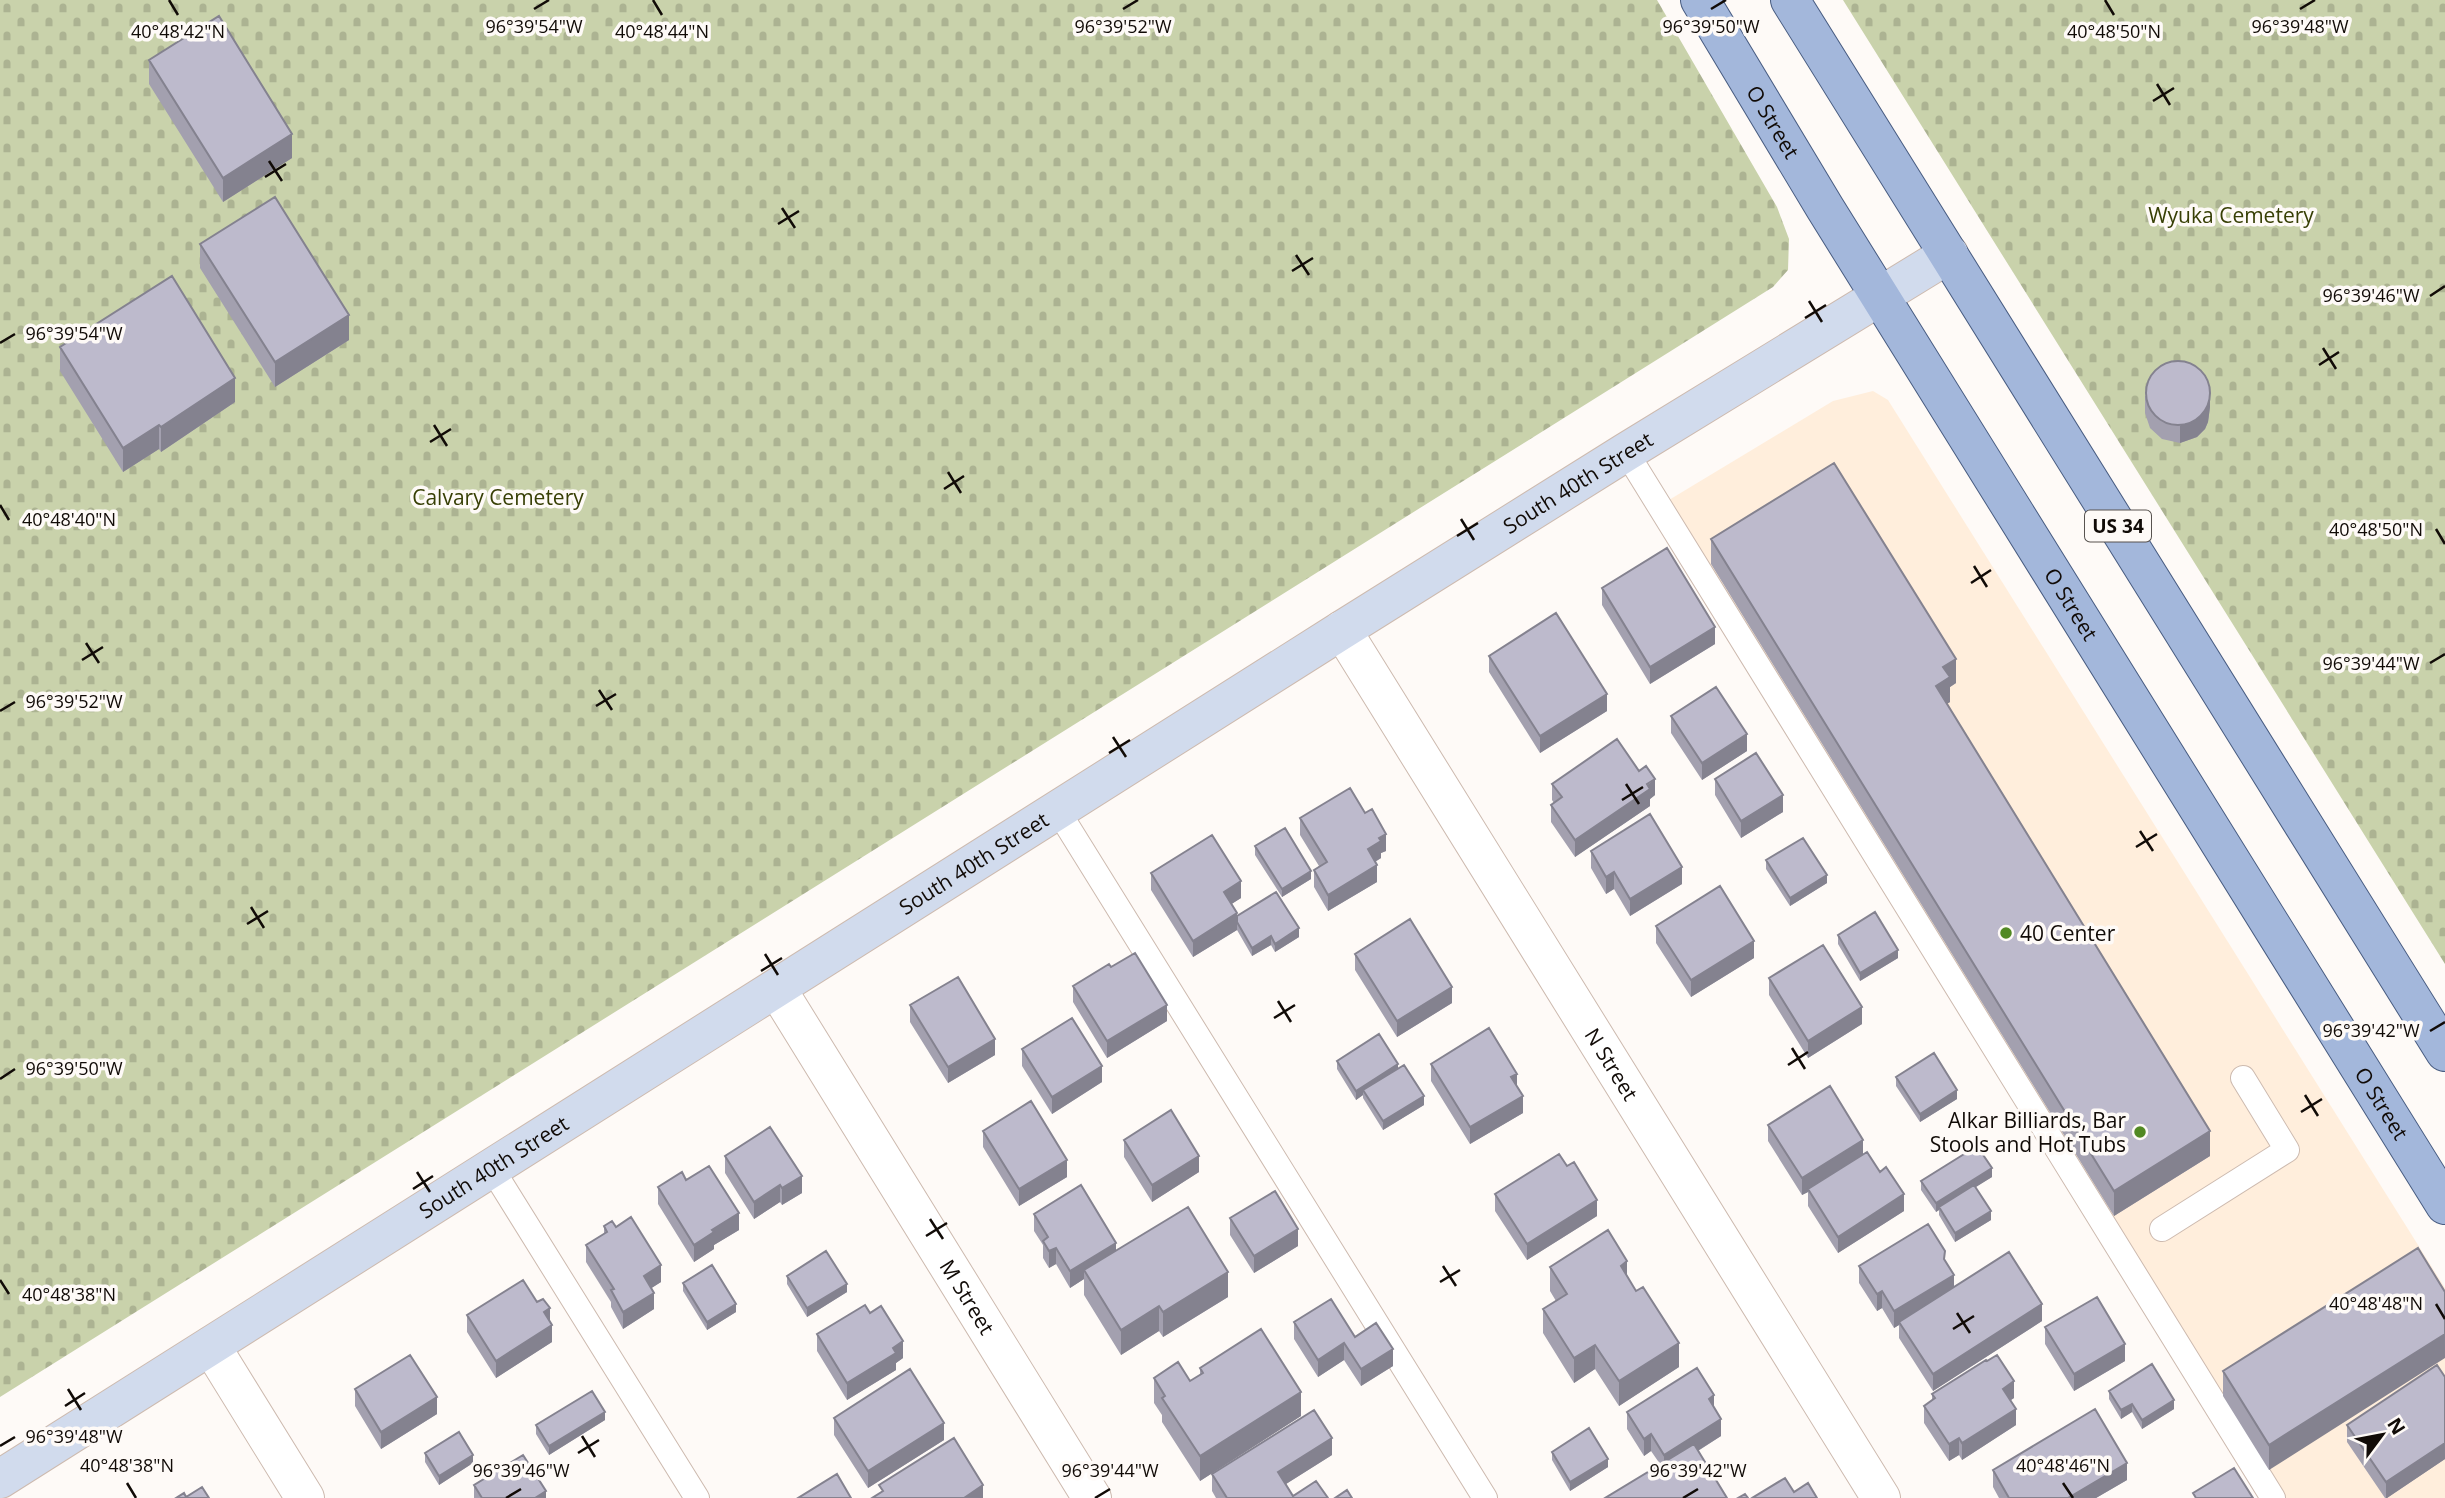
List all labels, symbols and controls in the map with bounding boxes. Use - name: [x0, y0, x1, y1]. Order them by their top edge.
- text: 96°39'54"W: [485, 14, 583, 38]
- text: 96°39'52"W: [1074, 14, 1172, 38]
- text: 96°39'50"W: [1662, 14, 1760, 38]
- text: 96°39'48"W: [2251, 14, 2349, 38]
- text: 40°48'42"N: [131, 19, 225, 43]
- text: 40°48'44"N: [615, 19, 709, 43]
- text: 40°48'50"N: [2067, 19, 2161, 43]
- street label: O Street: [1740, 80, 1806, 163]
- park label: Wyuka Cemetery: [2148, 201, 2314, 229]
- text: 96°39'46"W: [2322, 283, 2420, 307]
- text: 96°39'54"W: [25, 321, 123, 345]
- street label: South 40th Street: [1497, 425, 1658, 540]
- park label: Calvary Cemetery: [412, 483, 584, 511]
- text: 40°48'40"N: [22, 507, 116, 531]
- road number: US 34: [2085, 510, 2151, 541]
- text: 40°48'50"N: [2329, 517, 2423, 541]
- street label: O Street: [2038, 562, 2104, 646]
- text: 96°39'44"W: [2322, 651, 2420, 675]
- text: 96°39'52"W: [25, 689, 123, 713]
- street label: South 40th Street: [894, 805, 1053, 921]
- place label: 40 Center: [2020, 919, 2116, 947]
- marker: 40 Center: [1998, 925, 2014, 941]
- text: 96°39'42"W: [2322, 1018, 2420, 1042]
- street label: N Street: [1579, 1023, 1645, 1105]
- text: 96°39'50"W: [25, 1056, 123, 1080]
- street label: O Street: [2349, 1062, 2415, 1145]
- place label: Alkar Billiards, Bar Stools and Hot Tubs: [1930, 1106, 2126, 1158]
- street label: South 40th Street: [414, 1109, 573, 1224]
- marker: Alkar Billiards, Bar Stools and Hot Tubs: [2132, 1124, 2148, 1140]
- street label: M Street: [934, 1254, 1001, 1340]
- text: 40°48'38"N: [22, 1282, 116, 1306]
- text: 40°48'48"N: [2329, 1291, 2423, 1315]
- north arrow: [2347, 1400, 2417, 1470]
- text: N: [2381, 1413, 2412, 1439]
- text: 96°39'48"W: [25, 1424, 123, 1448]
- text: 40°48'38"N: [80, 1453, 174, 1477]
- text: 40°48'46"N: [2016, 1453, 2110, 1477]
- text: 96°39'46"W: [472, 1458, 570, 1482]
- text: 96°39'44"W: [1061, 1458, 1159, 1482]
- text: 96°39'42"W: [1649, 1458, 1747, 1482]

